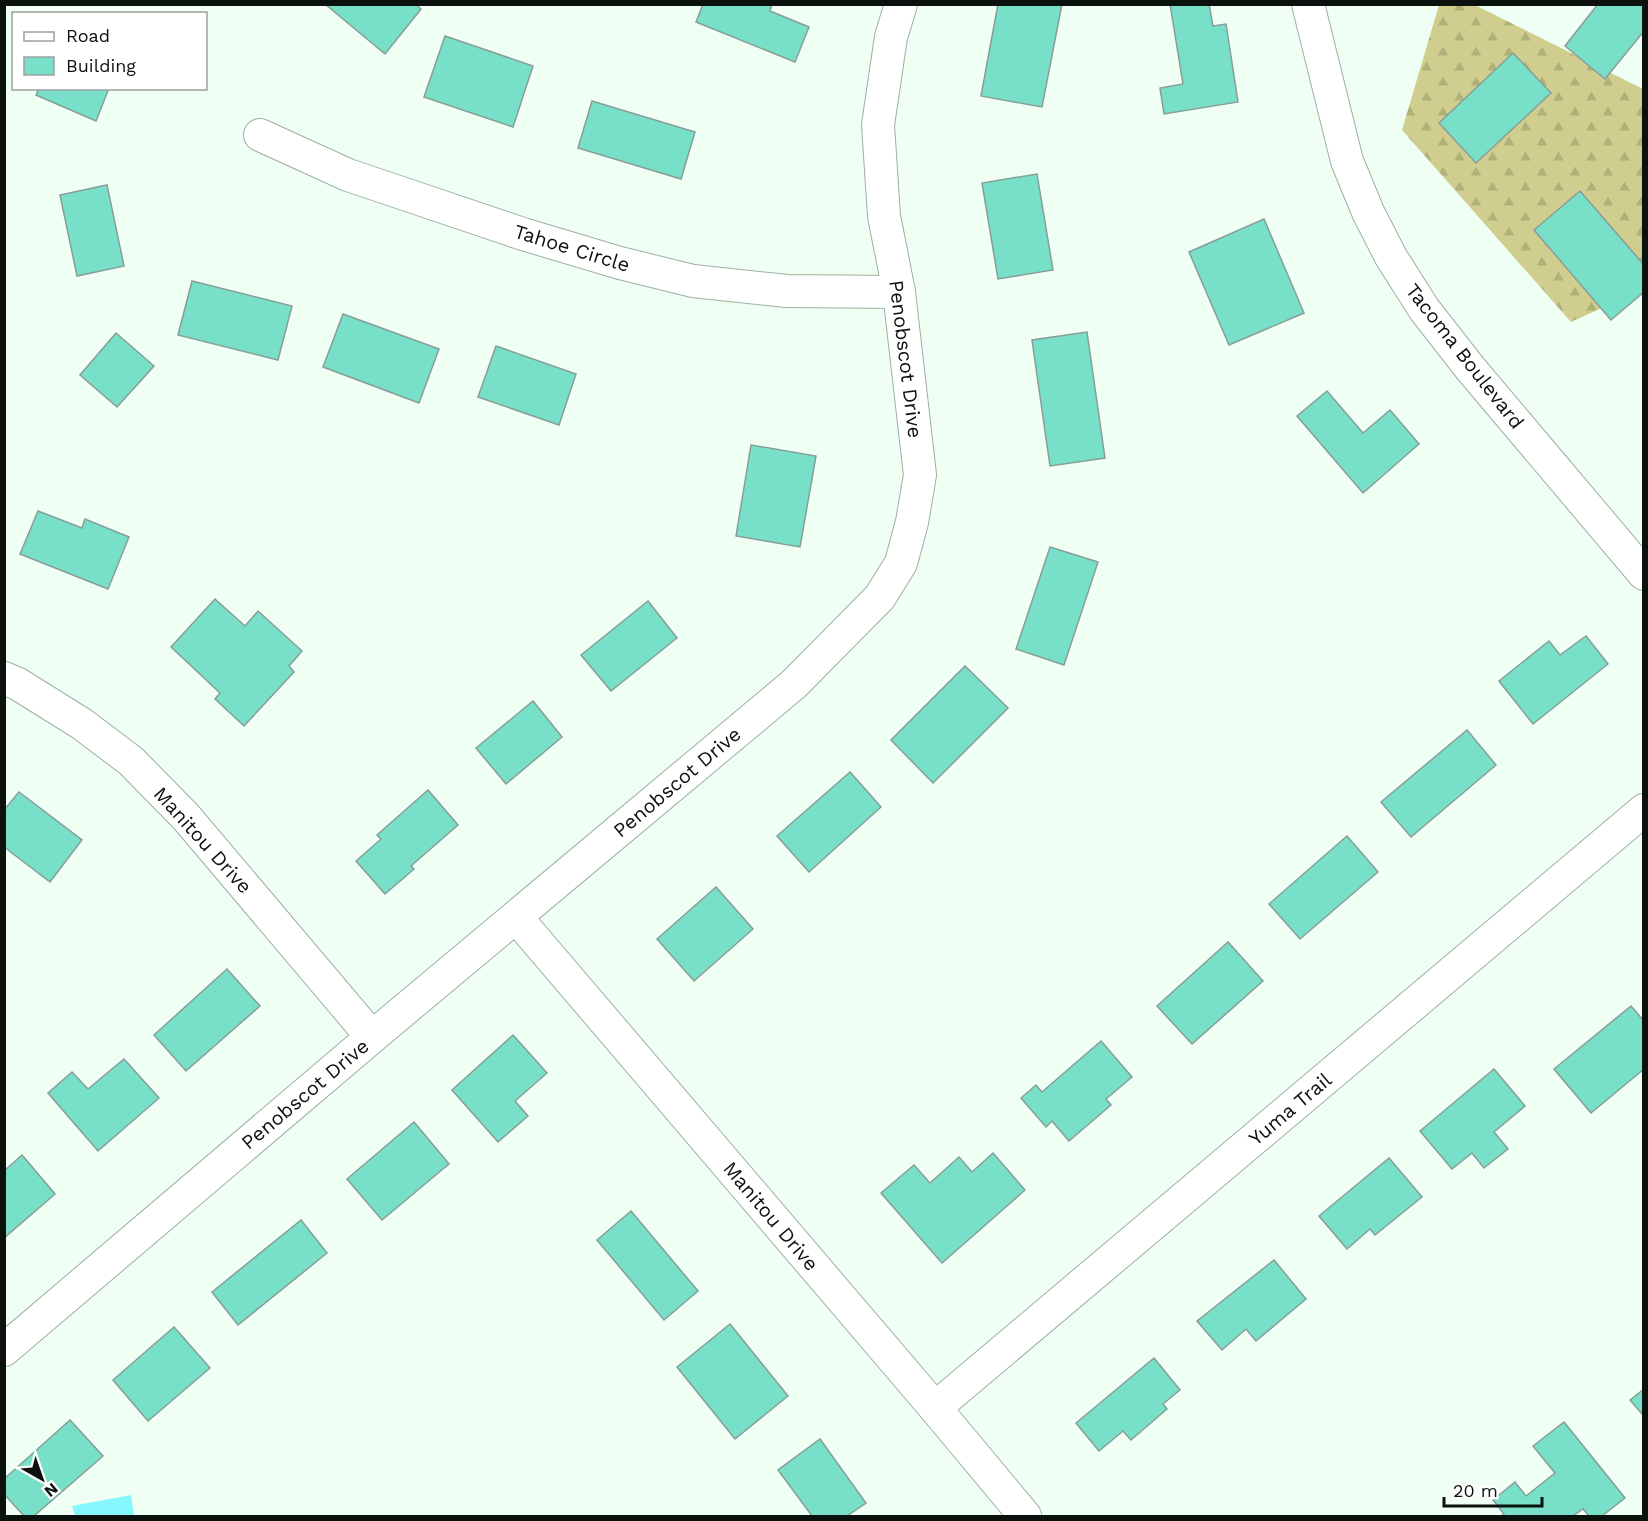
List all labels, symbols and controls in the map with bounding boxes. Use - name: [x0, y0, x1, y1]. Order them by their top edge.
- legend: [12, 12, 207, 90]
- text: Road: [66, 25, 110, 46]
- text: Building: [66, 55, 136, 76]
- street label: Tahoe Circle: [511, 219, 633, 277]
- street label: Tacoma Boulevard: [1401, 278, 1529, 434]
- street label: Penobscot Drive: [884, 279, 928, 439]
- street label: Penobscot Drive: [608, 722, 746, 842]
- street label: Manitou Drive: [149, 782, 257, 898]
- street label: Penobscot Drive: [236, 1034, 374, 1154]
- street label: Yuma Trail: [1244, 1068, 1336, 1150]
- street label: Manitou Drive: [718, 1156, 824, 1276]
- north arrow: [12, 1449, 72, 1509]
- scale bar: [1444, 1470, 1542, 1508]
- text: N: [41, 1479, 62, 1501]
- text: 20 m: [1453, 1480, 1498, 1501]

